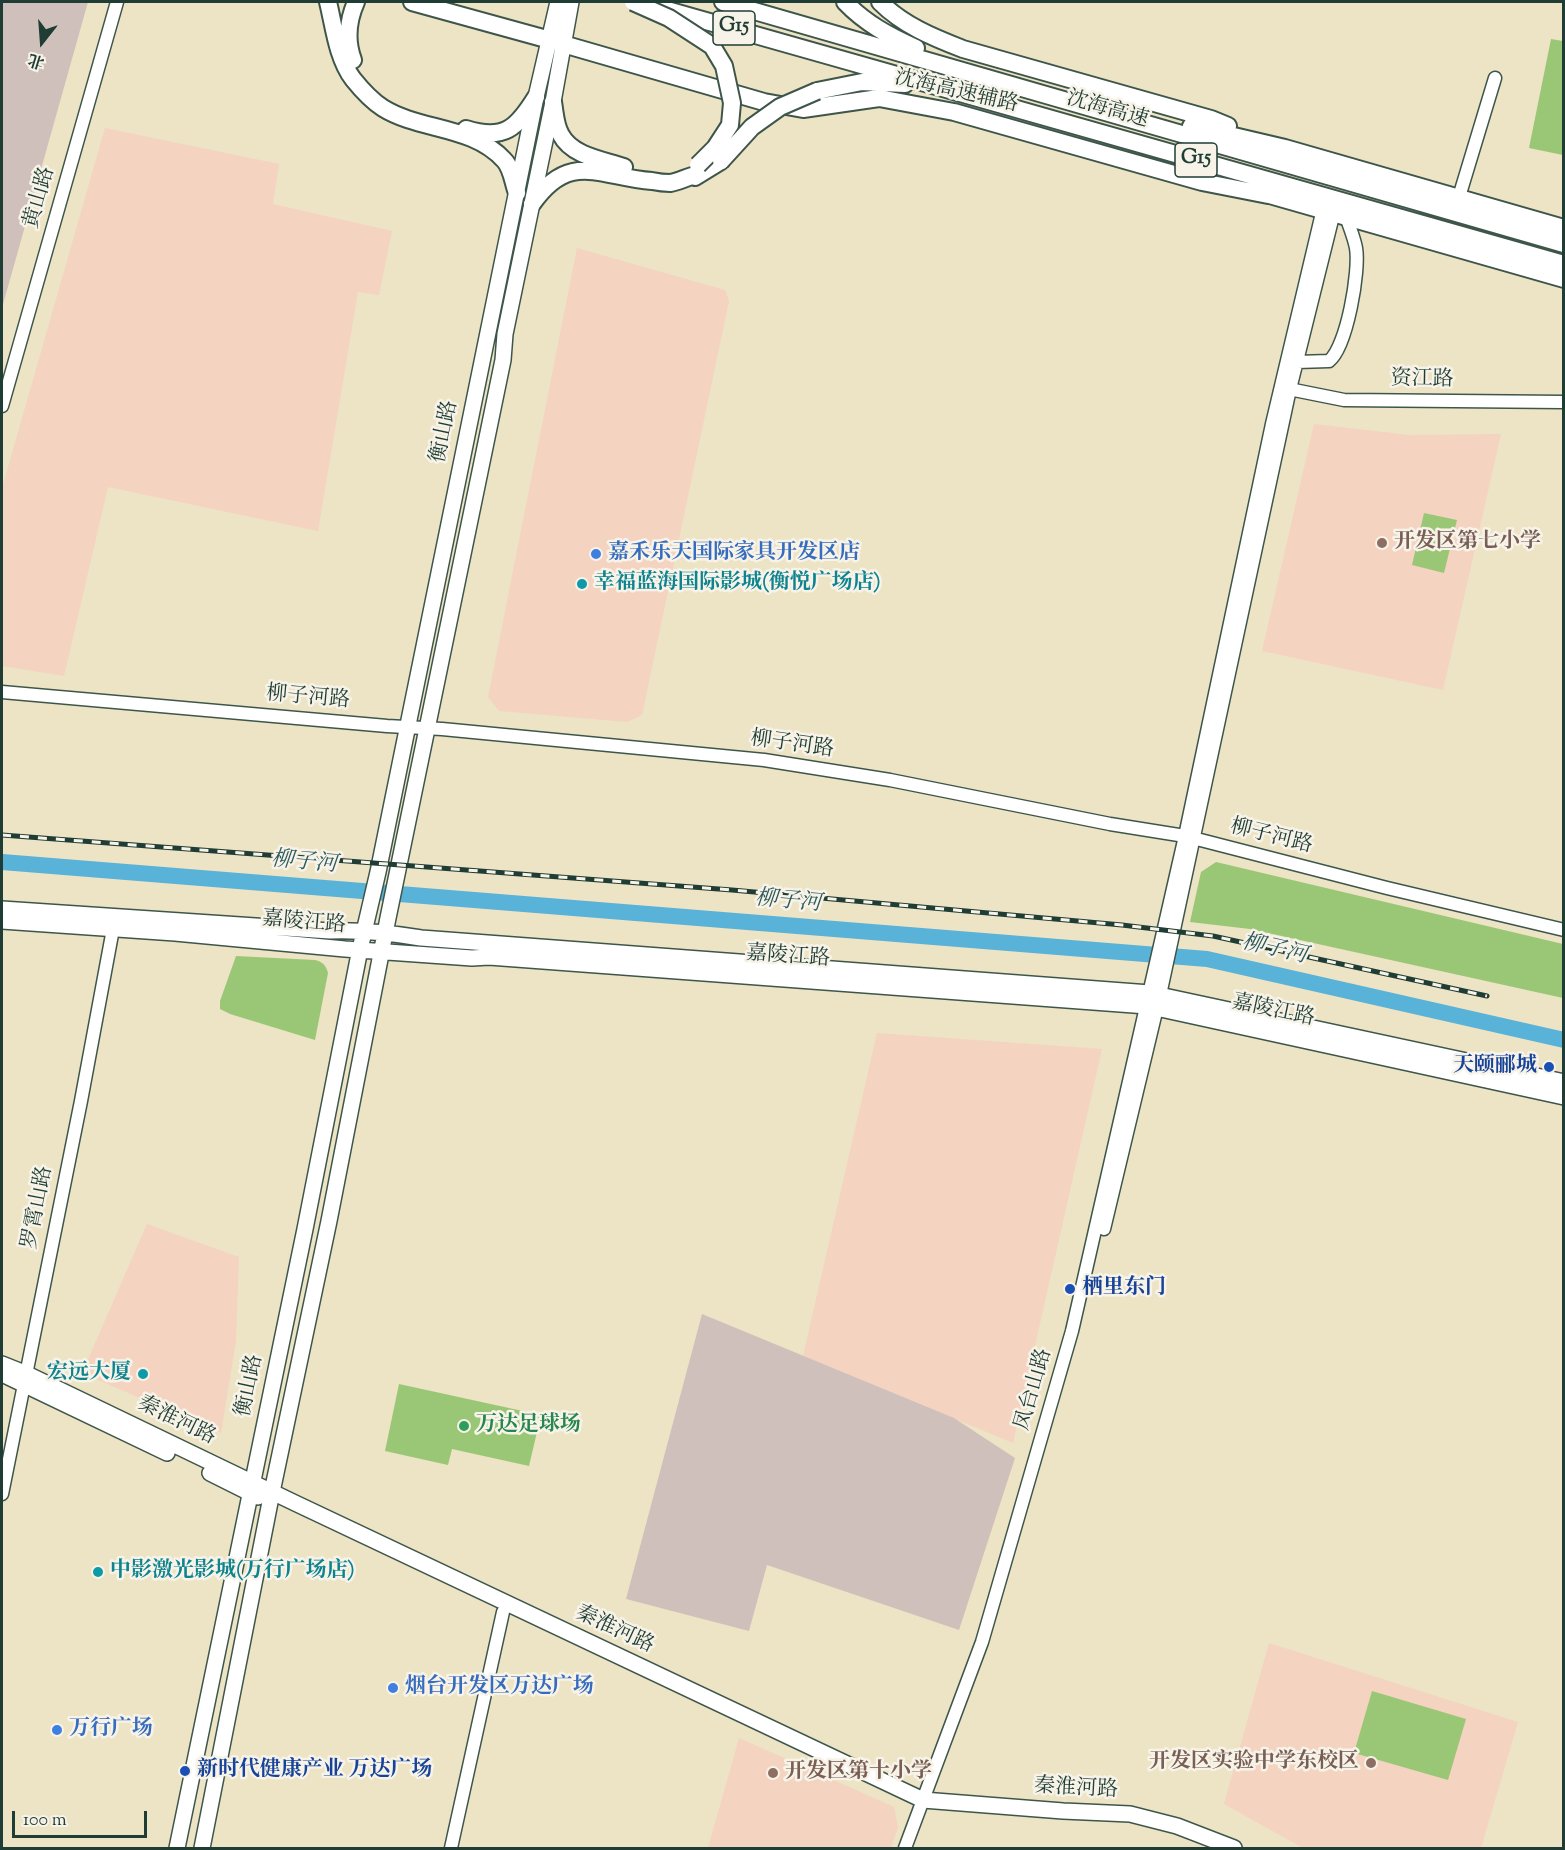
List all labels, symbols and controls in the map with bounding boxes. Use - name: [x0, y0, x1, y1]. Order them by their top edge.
- road number: G15: [713, 11, 755, 45]
- north arrow: [12, 12, 72, 72]
- text: 北: [26, 46, 48, 73]
- street label: 沈海高速辅路: [892, 67, 1020, 119]
- street label: 沈海高速: [1063, 87, 1151, 135]
- road number: G15: [1175, 143, 1217, 177]
- street label: 黄山路: [20, 164, 62, 232]
- street label: 资江路: [1390, 368, 1454, 394]
- street label: 衡山路: [427, 399, 465, 465]
- place label: 开发区第七小学: [1394, 530, 1541, 556]
- marker: 开发区第七小学: [1375, 536, 1389, 550]
- place label: 嘉禾乐天国际家具开发区店: [608, 541, 860, 567]
- marker: 嘉禾乐天国际家具开发区店: [589, 547, 603, 561]
- place label: 幸福蓝海国际影城(衡悦广场店): [594, 571, 881, 597]
- marker: 幸福蓝海国际影城(衡悦广场店): [575, 577, 589, 591]
- street label: 柳子河路: [265, 683, 351, 715]
- street label: 柳子河路: [749, 728, 835, 764]
- street label: 柳子河路: [1227, 816, 1315, 860]
- water label: 柳子河: [270, 848, 338, 880]
- water label: 柳子河: [754, 887, 822, 919]
- street label: 嘉陵江路: [261, 908, 347, 940]
- water label: 柳子河: [1239, 931, 1309, 971]
- street label: 嘉陵江路: [745, 943, 831, 973]
- street label: 嘉陵江路: [1229, 991, 1317, 1033]
- place label: 天颐郦城: [1453, 1054, 1537, 1080]
- marker: 天颐郦城: [1542, 1060, 1556, 1074]
- street label: 罗霄山路: [19, 1164, 59, 1252]
- place label: 栖里东门: [1082, 1276, 1166, 1302]
- marker: 栖里东门: [1063, 1282, 1077, 1296]
- street label: 凤台山路: [1011, 1346, 1059, 1434]
- street label: 衡山路: [232, 1353, 270, 1419]
- place label: 宏远大厦: [47, 1361, 131, 1387]
- marker: 宏远大厦: [136, 1367, 150, 1381]
- street label: 秦淮河路: [133, 1392, 219, 1452]
- place label: 万达足球场: [476, 1413, 581, 1439]
- marker: 万达足球场: [457, 1419, 471, 1433]
- place label: 中影激光影城(万行广场店): [110, 1559, 355, 1585]
- marker: 中影激光影城(万行广场店): [91, 1565, 105, 1579]
- street label: 秦淮河路: [571, 1602, 657, 1660]
- place label: 烟台开发区万达广场: [405, 1675, 594, 1701]
- marker: 烟台开发区万达广场: [386, 1681, 400, 1695]
- place label: 万行广场: [69, 1717, 153, 1743]
- marker: 万行广场: [50, 1723, 64, 1737]
- place label: 开发区实验中学东校区: [1149, 1750, 1359, 1776]
- marker: 开发区实验中学东校区: [1364, 1756, 1378, 1770]
- place label: 新时代健康产业 万达广场: [197, 1758, 432, 1784]
- place label: 开发区第十小学: [785, 1760, 932, 1786]
- marker: 新时代健康产业 万达广场: [178, 1764, 192, 1778]
- marker: 开发区第十小学: [766, 1766, 780, 1780]
- street label: 秦淮河路: [1033, 1775, 1119, 1805]
- scale bar: [15, 1799, 150, 1837]
- text: 100 m: [23, 1808, 67, 1834]

